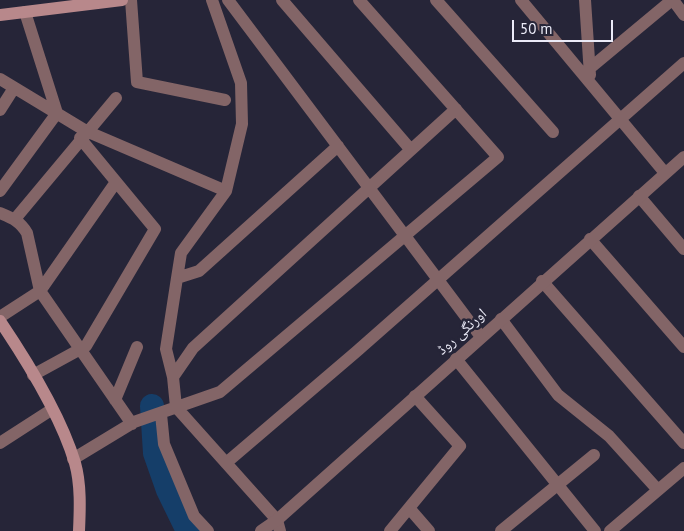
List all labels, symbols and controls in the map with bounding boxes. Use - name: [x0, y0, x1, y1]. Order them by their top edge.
- scale bar: [514, 10, 615, 42]
- text: 50 m: [520, 19, 553, 38]
- street label: اورنگی روڈ: [433, 305, 491, 359]

